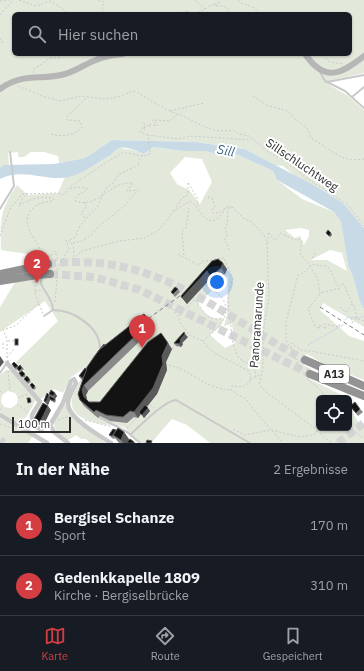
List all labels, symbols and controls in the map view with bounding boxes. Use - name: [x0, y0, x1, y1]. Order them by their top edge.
- search box: [12, 12, 352, 56]
- icon: search: [26, 23, 48, 45]
- text: Hier suchen: [58, 25, 138, 44]
- street label: Sillschluchtweg: [263, 135, 342, 195]
- water label: Sill: [216, 140, 237, 161]
- pin: 2: [24, 250, 50, 283]
- your location: [207, 272, 227, 292]
- street label: Panoramarunde: [246, 281, 267, 369]
- pin: 1: [129, 315, 155, 348]
- road number: A13: [319, 365, 349, 383]
- map controls: [316, 395, 352, 431]
- button: locate: [316, 395, 352, 431]
- scale bar: [12, 415, 71, 434]
- text: 100 m: [18, 417, 50, 431]
- text: In der Nähe: [16, 458, 110, 480]
- text: 2 Ergebnisse: [273, 461, 348, 478]
- text: Bergisel Schanze: [54, 508, 174, 527]
- text: 1: [25, 517, 33, 534]
- text: 170 m: [310, 517, 348, 534]
- text: Sport: [54, 527, 86, 544]
- text: Gedenkkapelle 1809: [54, 568, 200, 587]
- text: 2: [25, 577, 33, 594]
- text: 310 m: [310, 577, 348, 594]
- text: Kirche · Bergiselbrücke: [54, 587, 189, 604]
- tab: Karte: [41, 625, 68, 663]
- tab: Route: [151, 625, 180, 663]
- tab: Gespeichert: [263, 625, 323, 663]

